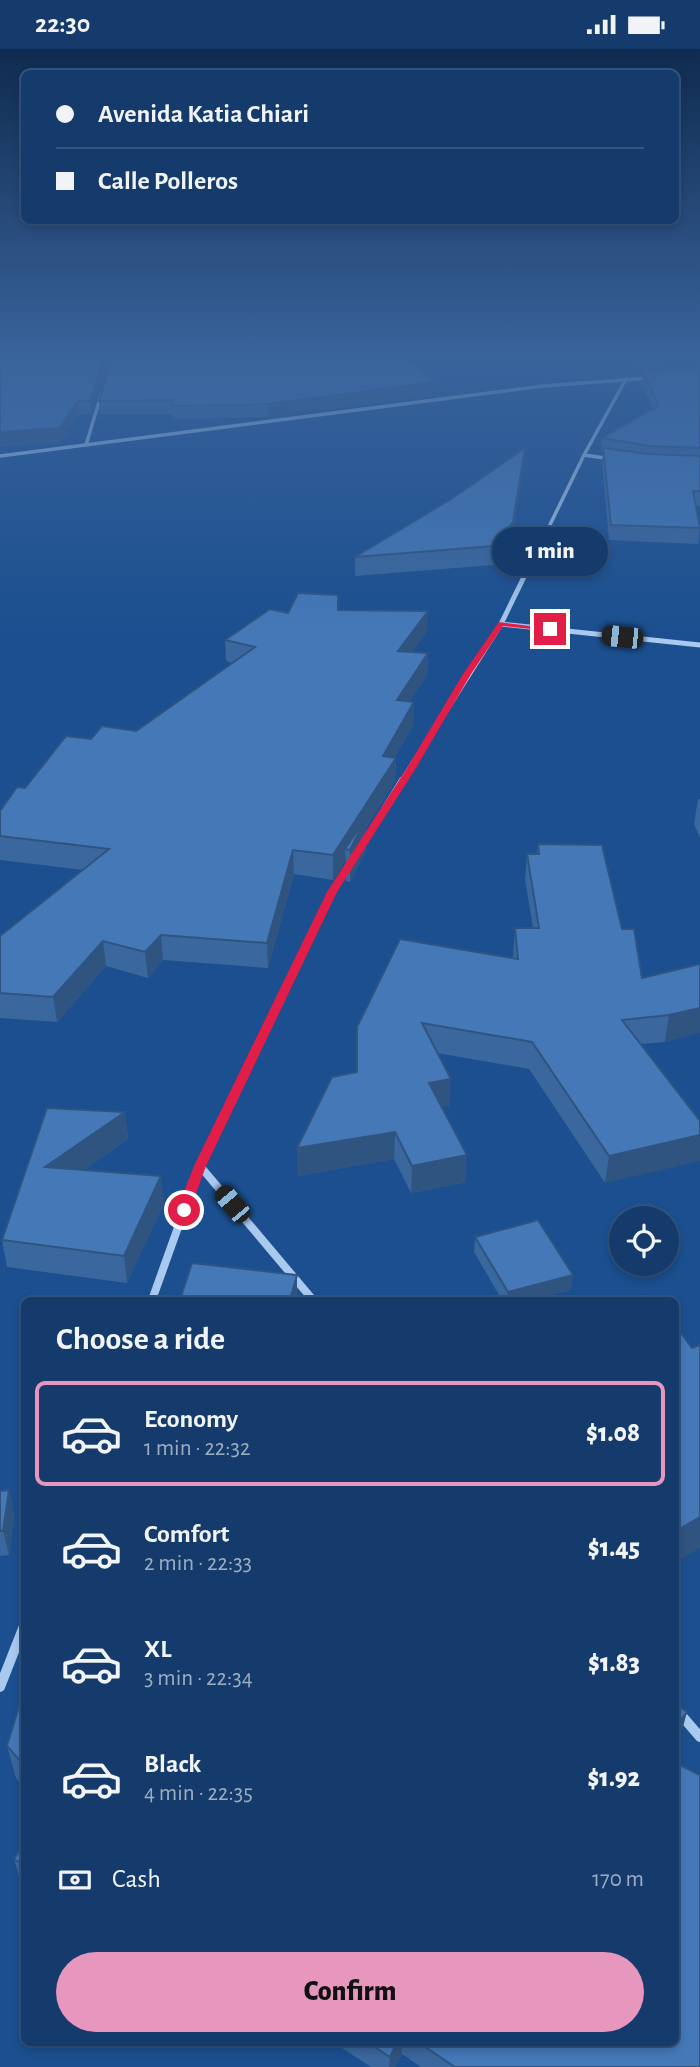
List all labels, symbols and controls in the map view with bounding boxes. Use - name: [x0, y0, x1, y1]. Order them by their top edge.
- text: 22:30: [35, 11, 90, 37]
- text: Avenida Katia Chiari: [98, 101, 309, 127]
- text: Calle Polleros: [98, 168, 238, 194]
- callout: 1 min: [492, 527, 608, 577]
- text: 1 min: [526, 540, 574, 563]
- route end: [534, 613, 566, 645]
- car: [601, 624, 644, 650]
- car: [211, 1181, 254, 1227]
- route start: [168, 1194, 200, 1226]
- map controls: [609, 1206, 679, 1276]
- button: locate: [609, 1206, 679, 1276]
- text: Choose a ride: [56, 1323, 225, 1355]
- icon: car: [60, 1402, 123, 1465]
- text: Economy: [144, 1406, 238, 1432]
- text: $1.08: [586, 1420, 640, 1446]
- text: 1 min · 22:32: [144, 1437, 251, 1460]
- icon: car: [60, 1517, 123, 1580]
- text: Comfort: [144, 1521, 229, 1547]
- text: $1.45: [588, 1535, 640, 1561]
- text: 2 min · 22:33: [144, 1552, 252, 1575]
- icon: car: [60, 1632, 123, 1695]
- text: XL: [144, 1636, 171, 1662]
- text: $1.83: [588, 1650, 640, 1676]
- text: 3 min · 22:34: [144, 1667, 253, 1690]
- icon: car: [60, 1747, 123, 1810]
- text: Black: [144, 1751, 201, 1777]
- text: $1.92: [587, 1765, 640, 1791]
- text: 4 min · 22:35: [144, 1782, 253, 1805]
- icon: cash: [56, 1861, 94, 1899]
- text: Cash: [112, 1866, 161, 1892]
- text: 170 m: [592, 1868, 644, 1891]
- button: Confirm: [56, 1952, 644, 2032]

